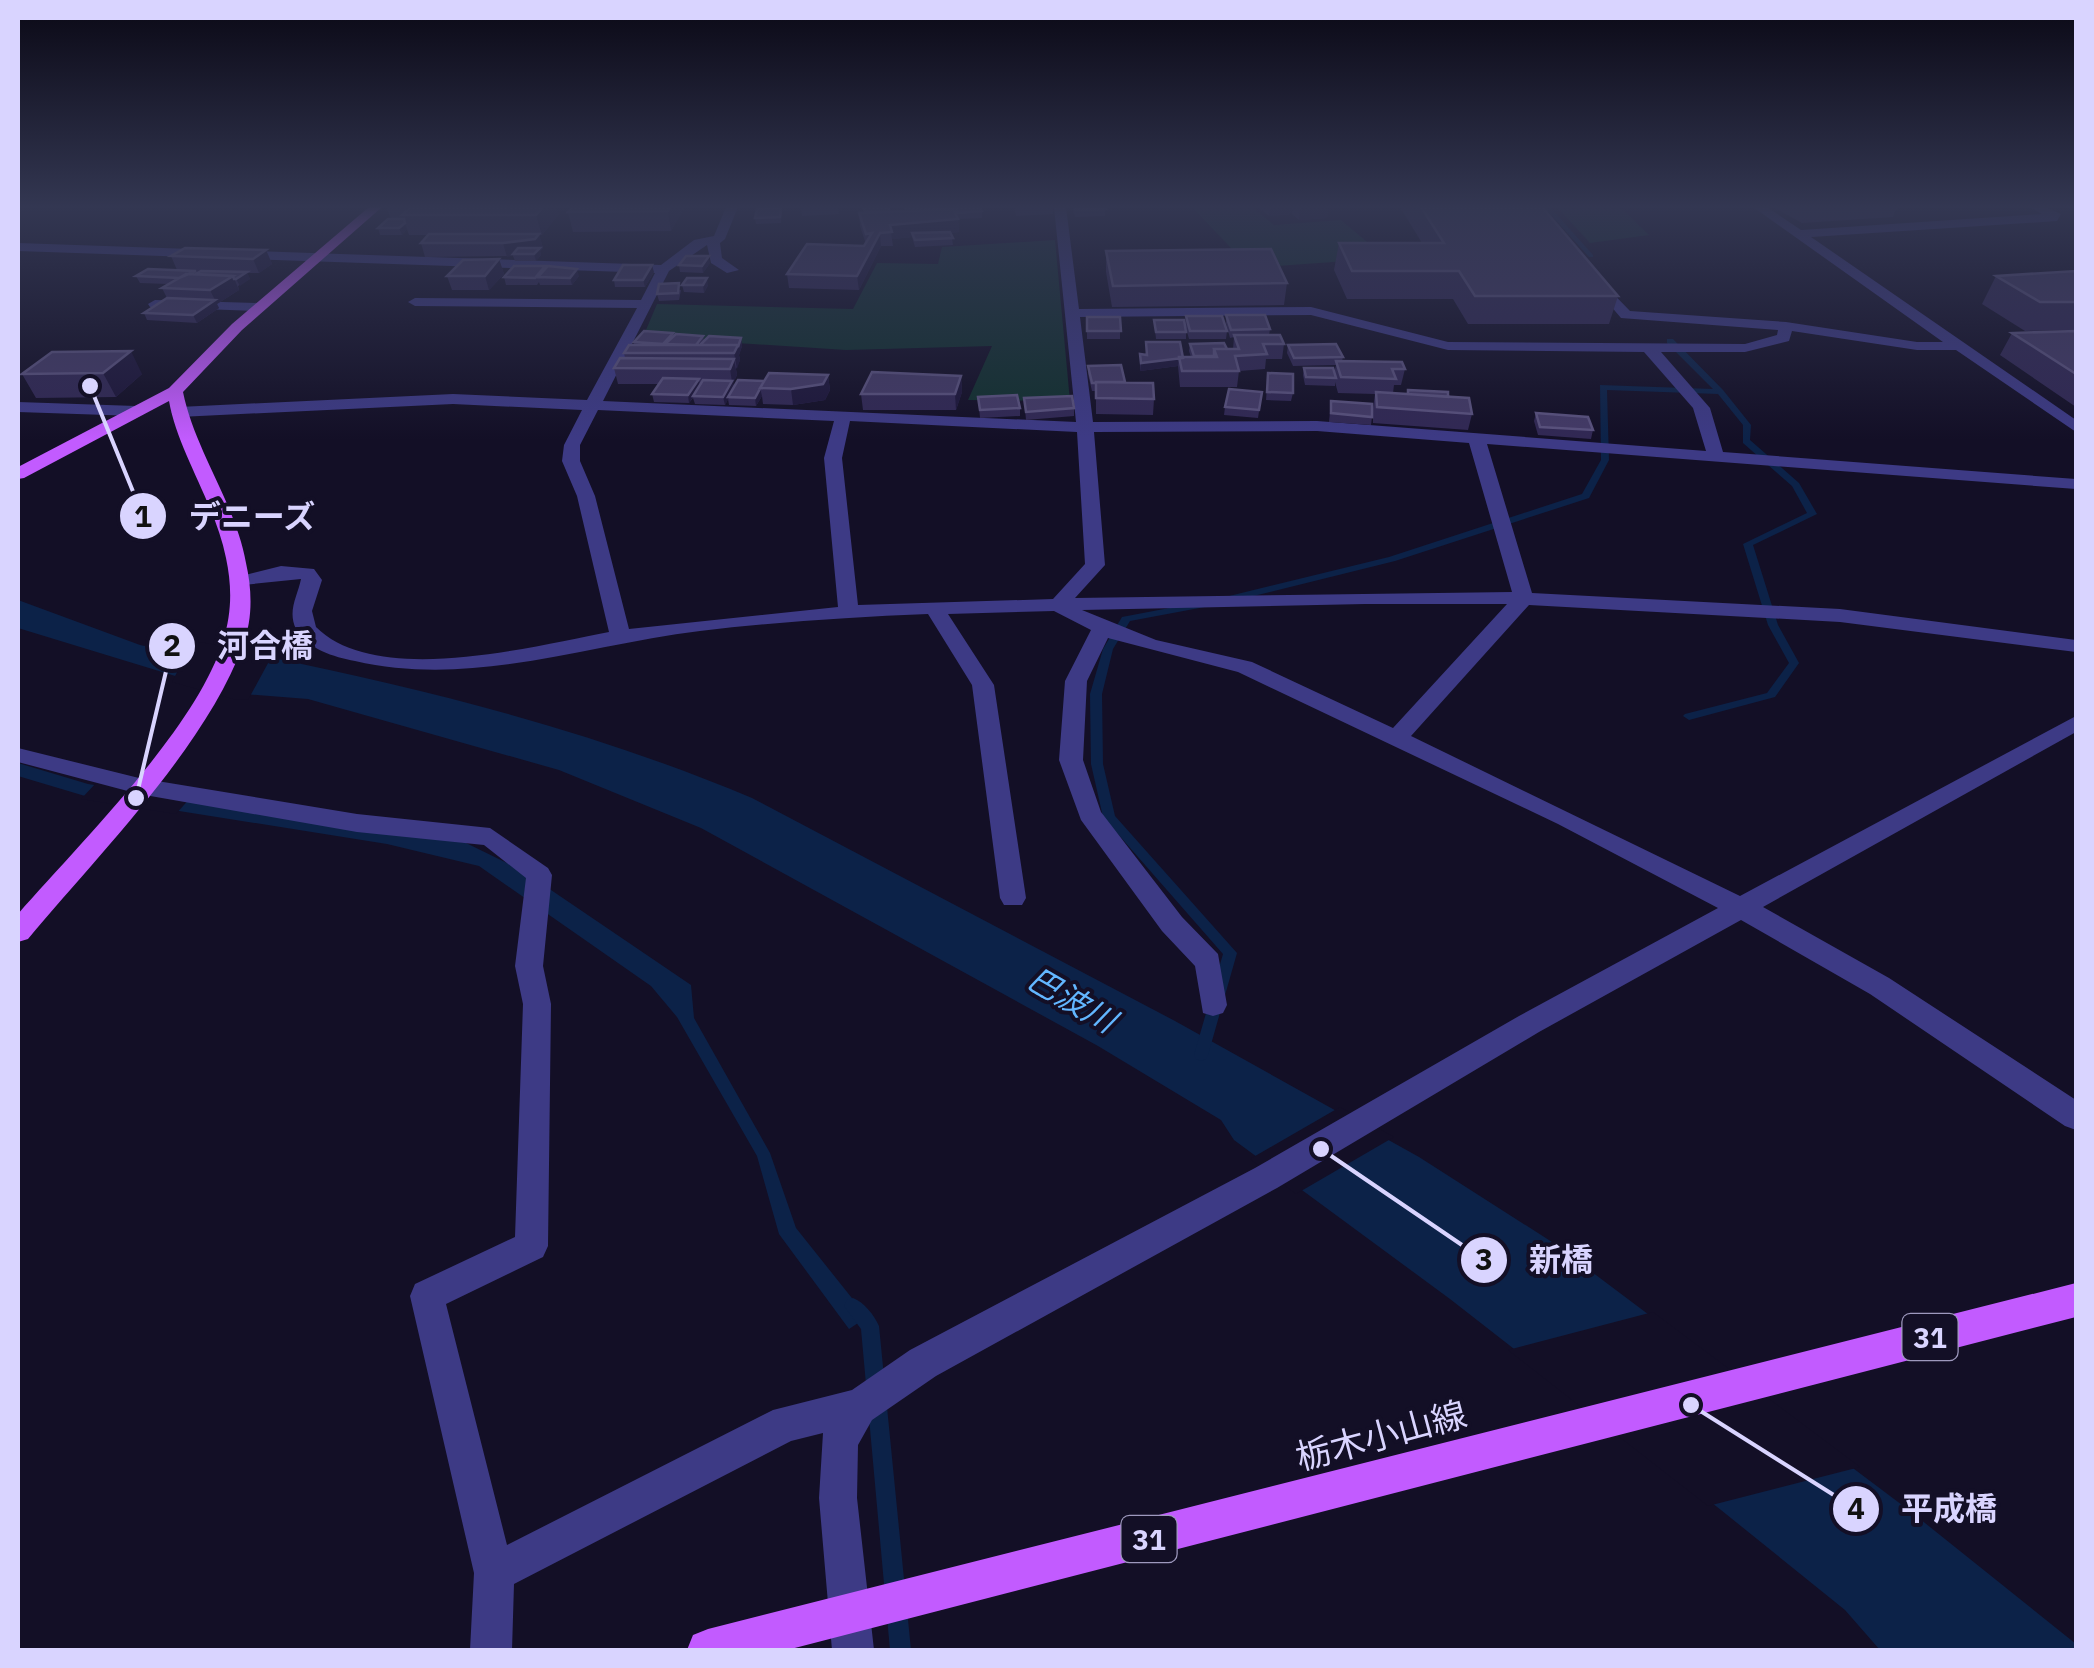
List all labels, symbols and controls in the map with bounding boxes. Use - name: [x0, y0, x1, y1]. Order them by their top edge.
- callout: デニーズ: [118, 485, 336, 547]
- text: デニーズ: [189, 495, 315, 537]
- text: 1: [134, 496, 152, 535]
- callout: 河合橋: [147, 615, 333, 677]
- text: 河合橋: [217, 624, 313, 666]
- text: 2: [163, 625, 181, 664]
- water label: 巴波川: [1020, 957, 1127, 1043]
- callout: 新橋: [1459, 1229, 1613, 1291]
- text: 新橋: [1529, 1238, 1593, 1280]
- text: 3: [1475, 1239, 1493, 1278]
- road number: 31: [1902, 1314, 1958, 1360]
- street label: 栃木小山線: [1291, 1390, 1471, 1480]
- callout: 平成橋: [1831, 1478, 2017, 1540]
- text: 平成橋: [1901, 1487, 1997, 1529]
- text: 4: [1847, 1488, 1865, 1527]
- road number: 31: [1122, 1516, 1176, 1562]

